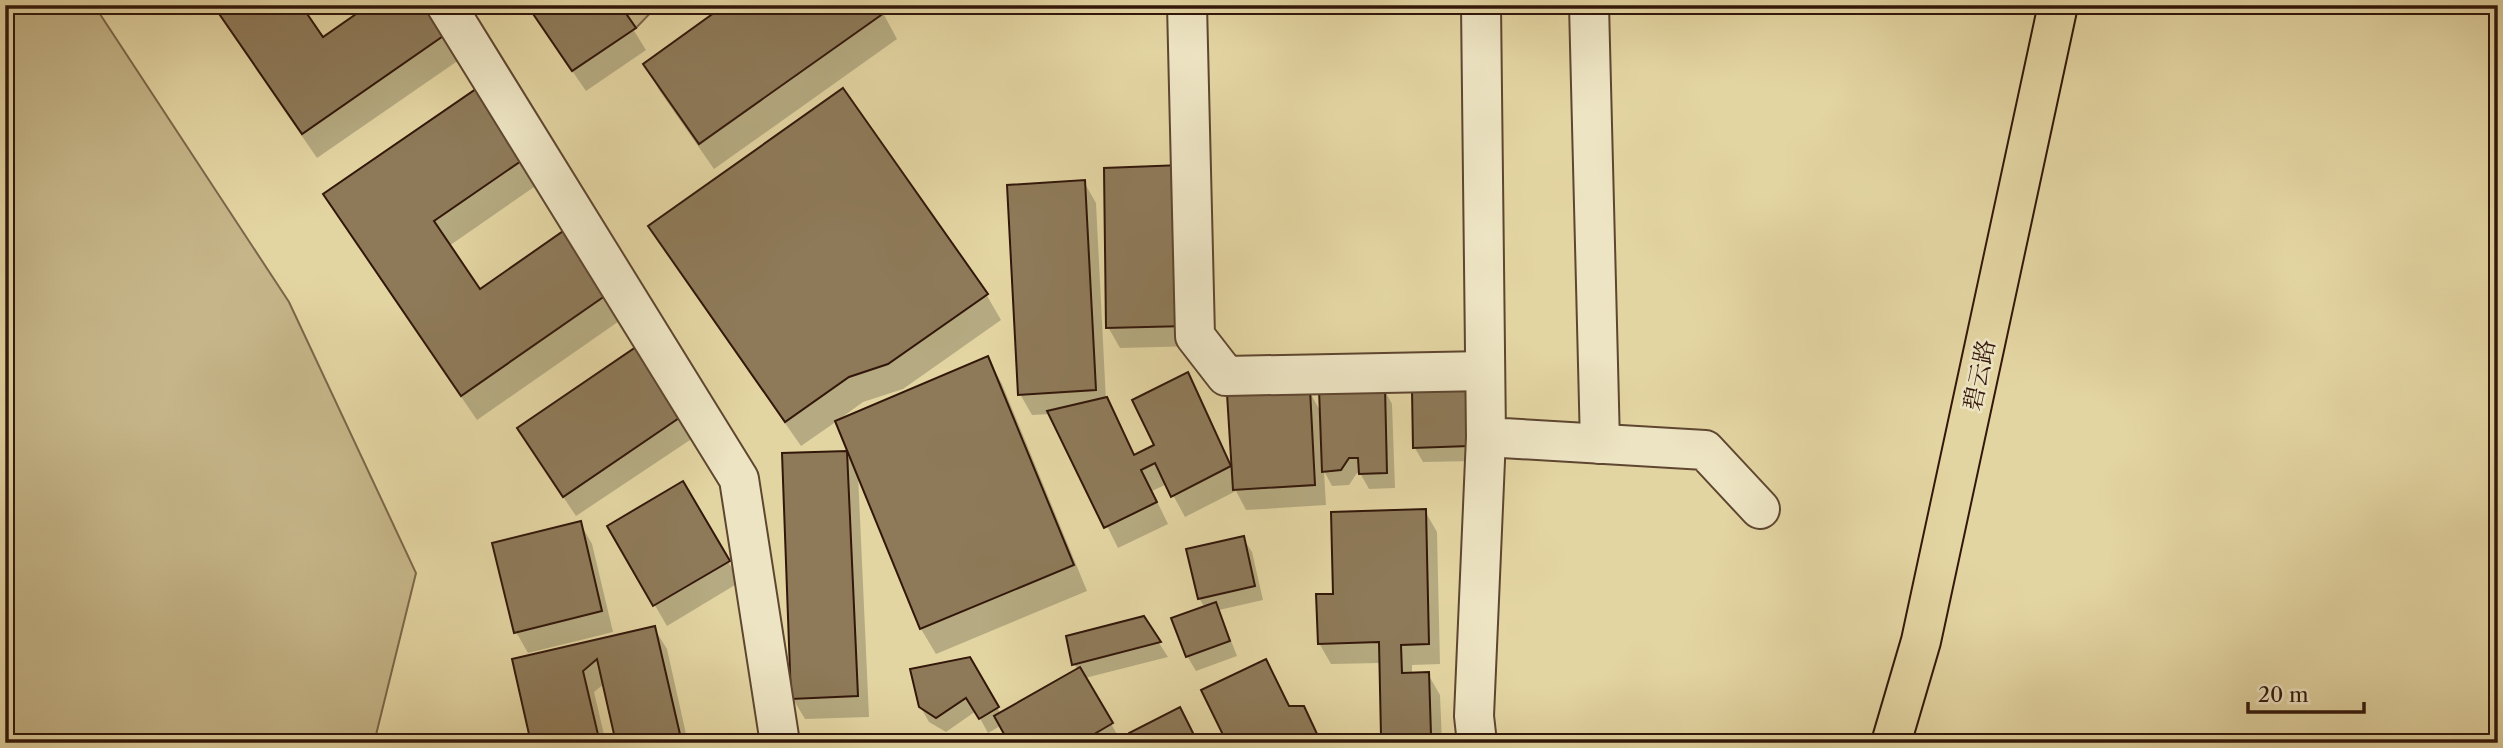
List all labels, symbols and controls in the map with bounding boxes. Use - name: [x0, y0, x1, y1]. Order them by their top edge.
- street label: 碧云路: [1957, 337, 2001, 413]
- scale bar: [2248, 671, 2363, 715]
- text: 20 m: [2258, 682, 2309, 707]

